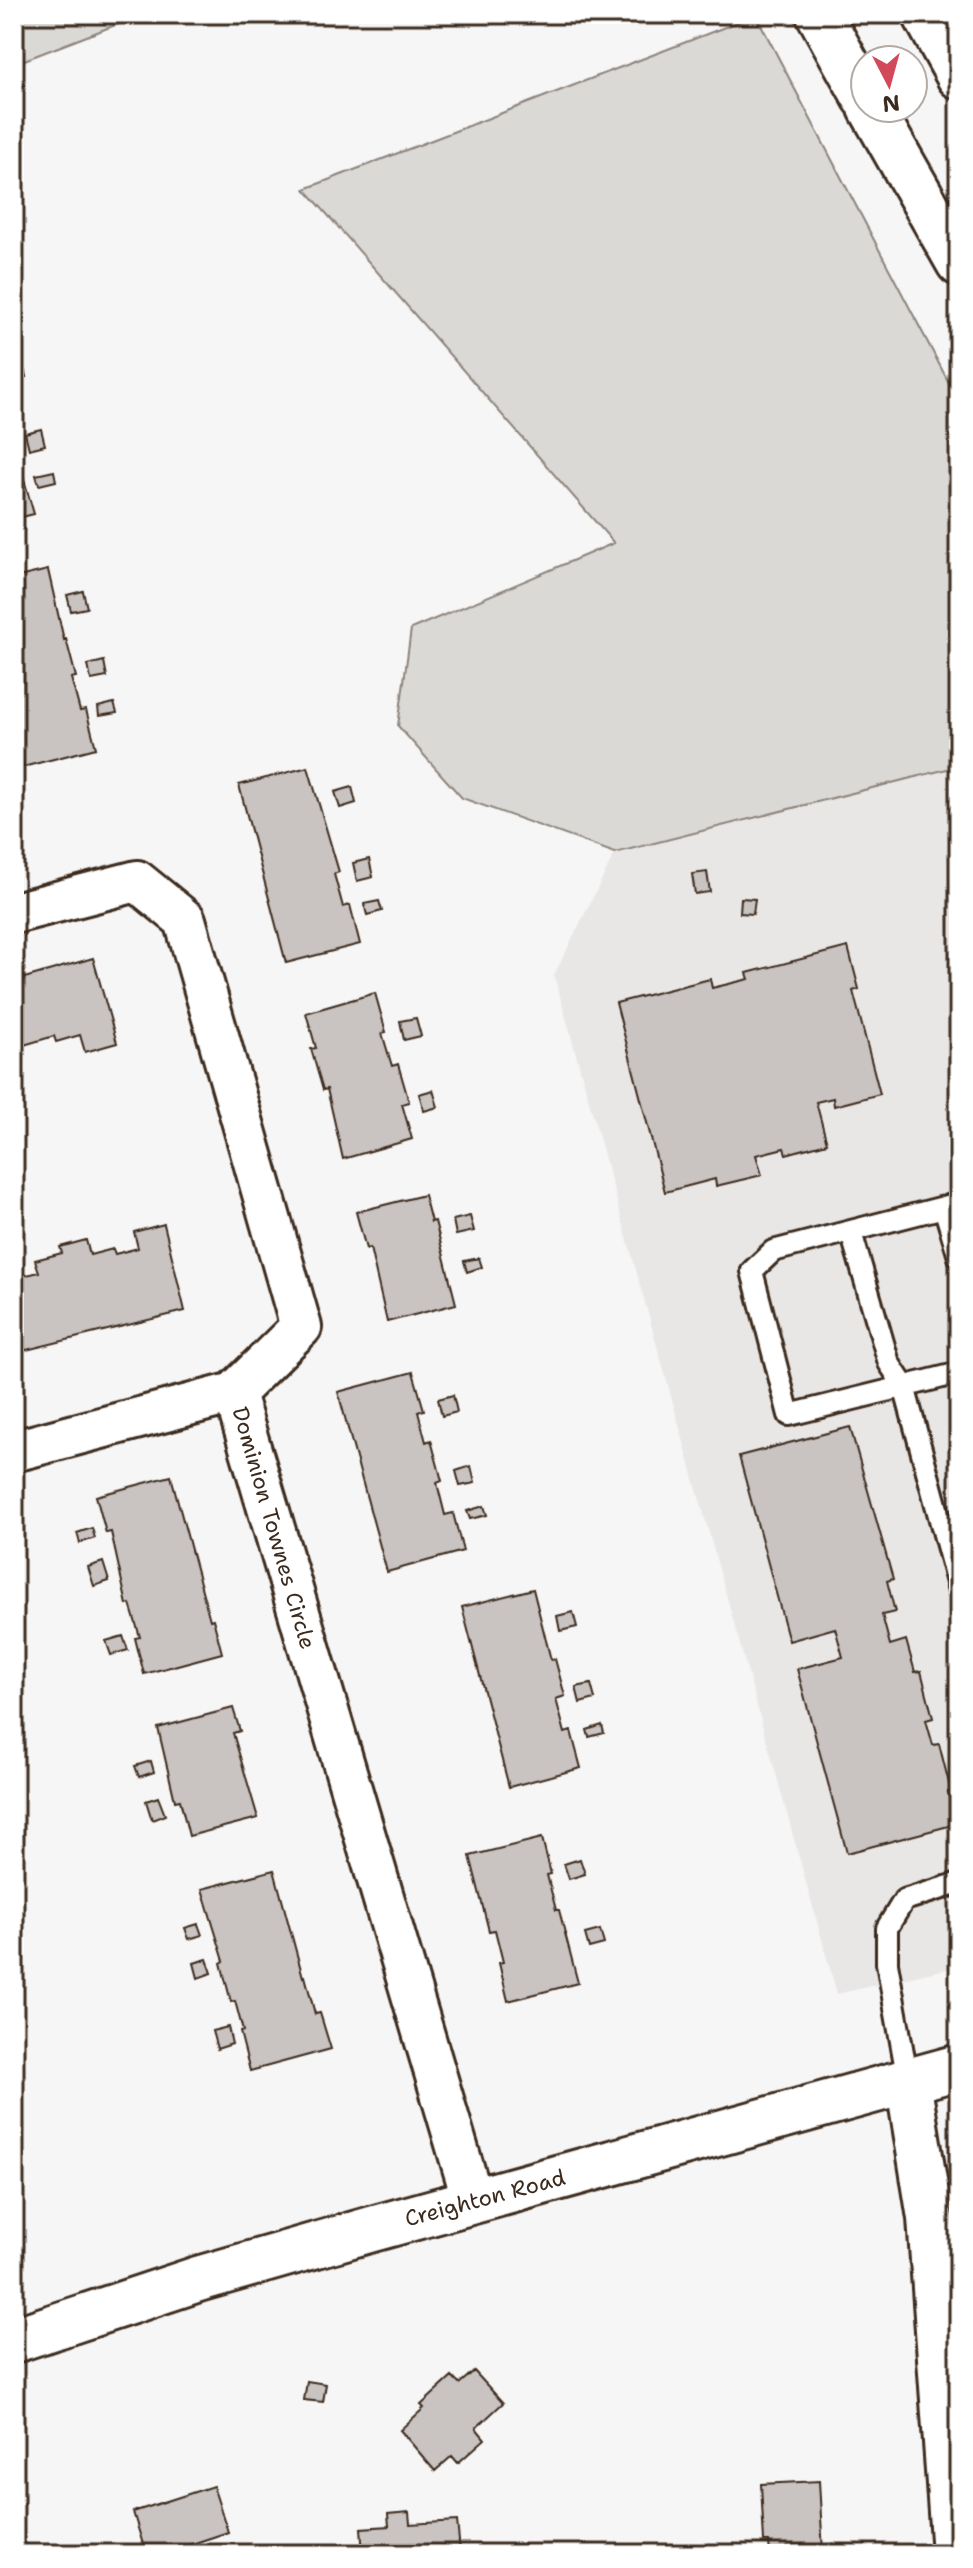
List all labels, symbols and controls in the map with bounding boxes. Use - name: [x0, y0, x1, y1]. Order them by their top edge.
- north arrow: [849, 44, 929, 124]
- text: N: [881, 88, 901, 119]
- street label: Dominion Townes Circle: [226, 1404, 322, 1652]
- street label: Creighton Road: [401, 2163, 569, 2233]

